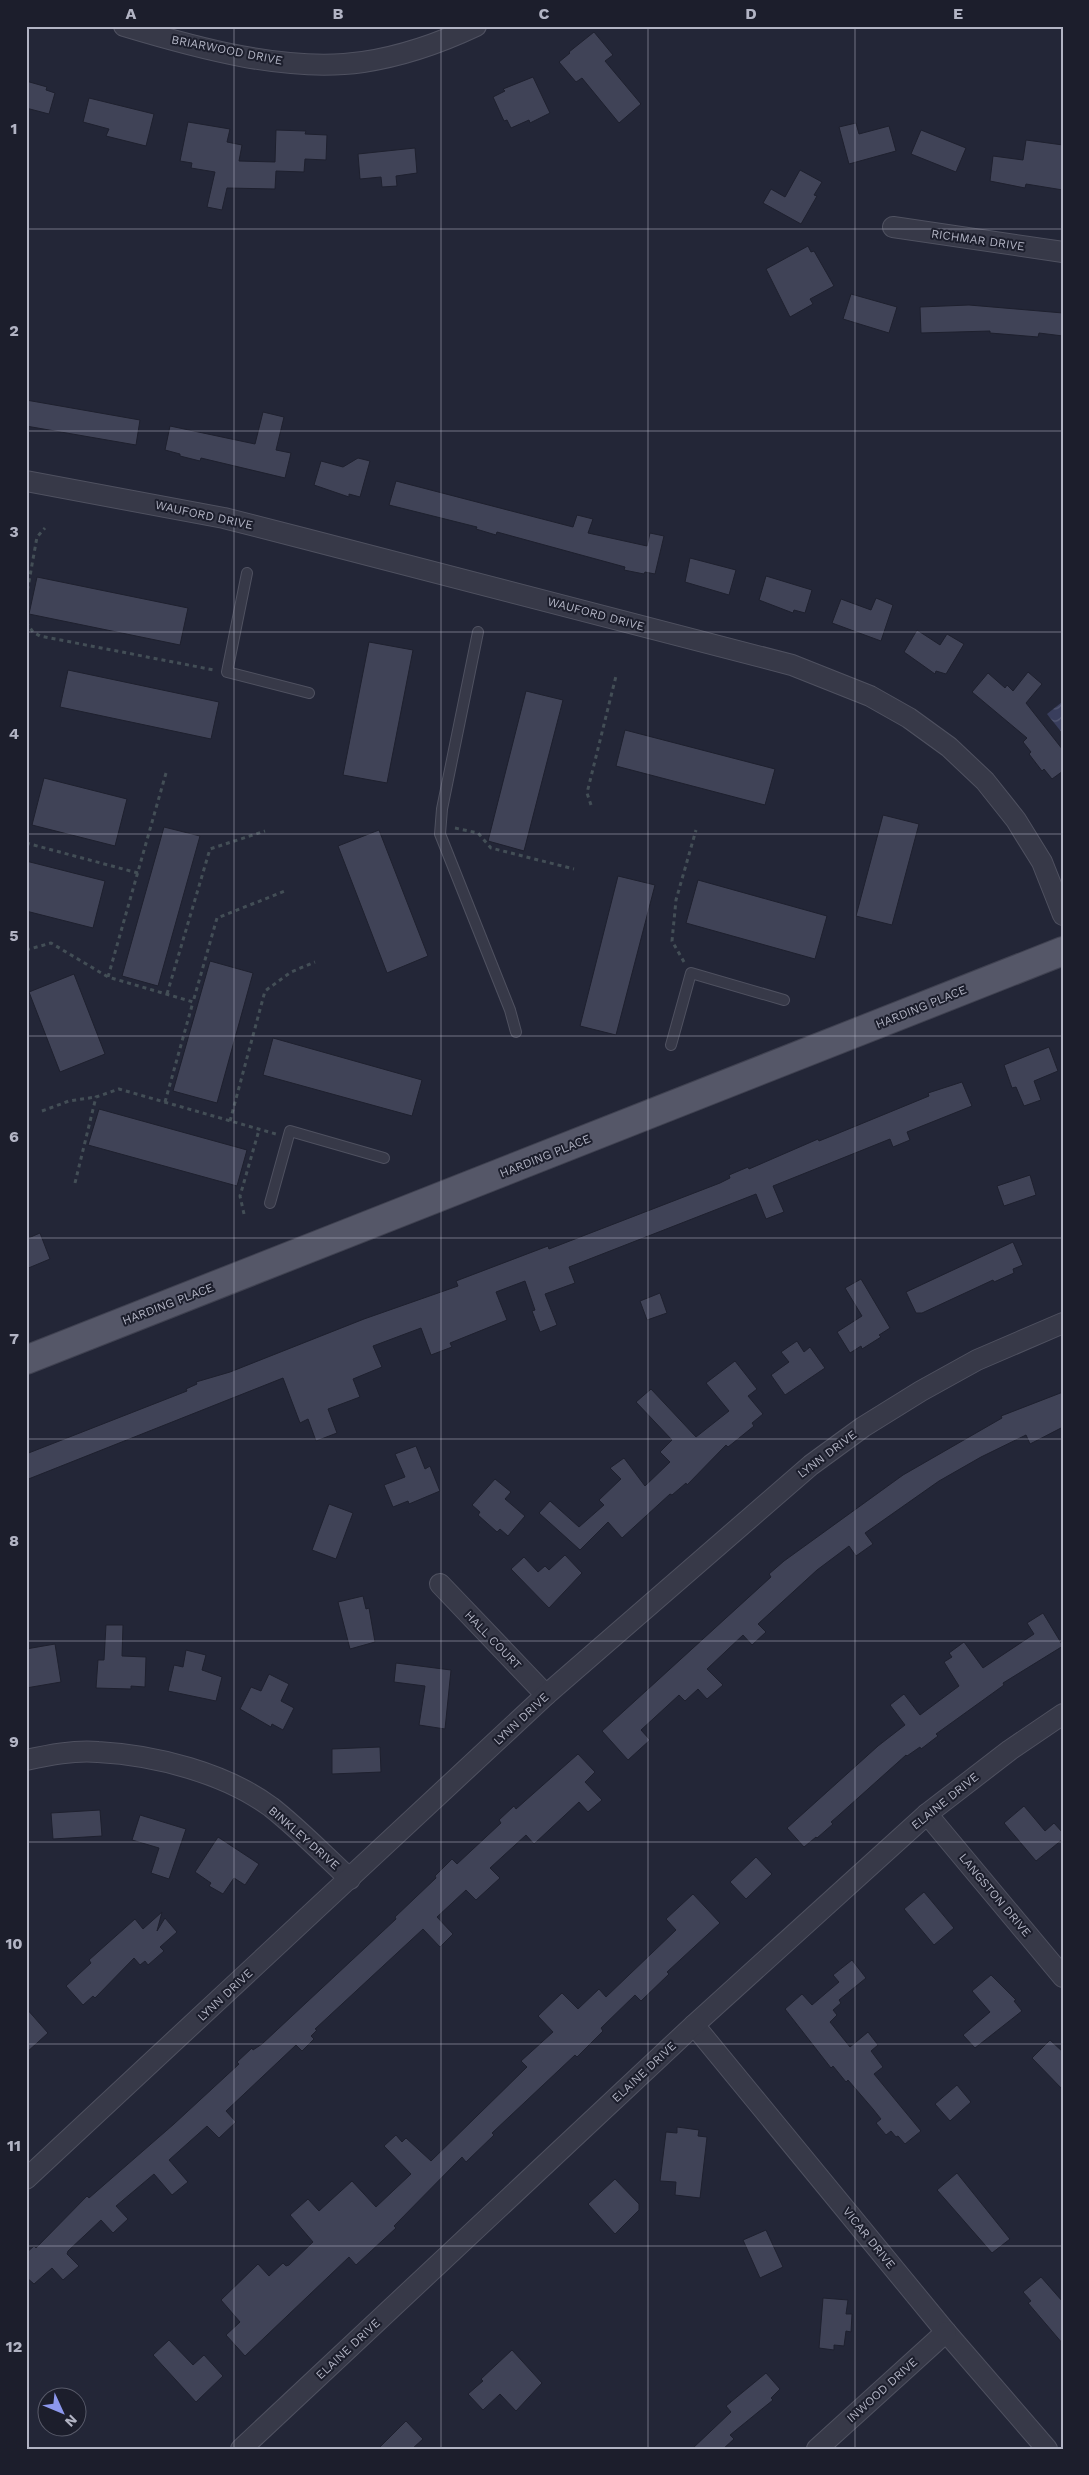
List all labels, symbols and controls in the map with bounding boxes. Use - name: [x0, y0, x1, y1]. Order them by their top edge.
- text: A: [126, 4, 137, 23]
- text: B: [333, 4, 344, 23]
- text: C: [539, 4, 550, 23]
- text: D: [745, 4, 757, 23]
- text: E: [953, 4, 963, 23]
- street label: BRIARWOOD DRIVE: [170, 32, 284, 68]
- text: 1: [11, 119, 17, 138]
- street label: RICHMAR DRIVE: [930, 226, 1026, 254]
- text: 2: [9, 321, 19, 340]
- street label: WAUFORD DRIVE: [154, 498, 255, 532]
- text: 3: [9, 522, 19, 541]
- street label: WAUFORD DRIVE: [546, 594, 646, 634]
- text: 4: [9, 724, 19, 743]
- text: 5: [9, 926, 19, 945]
- street label: HARDING PLACE: [874, 982, 969, 1032]
- text: 6: [9, 1127, 19, 1146]
- street label: HARDING PLACE: [498, 1131, 593, 1181]
- street label: HARDING PLACE: [120, 1280, 216, 1328]
- text: 7: [9, 1329, 19, 1348]
- street label: LYNN DRIVE: [795, 1427, 859, 1481]
- text: 8: [9, 1531, 19, 1550]
- street label: HALL COURT: [462, 1608, 524, 1672]
- street label: LYNN DRIVE: [491, 1690, 552, 1748]
- text: 9: [9, 1732, 19, 1751]
- street label: ELAINE DRIVE: [909, 1769, 982, 1832]
- street label: BINKLEY DRIVE: [266, 1804, 342, 1873]
- street label: LANGSTON DRIVE: [956, 1851, 1034, 1940]
- text: 10: [5, 1934, 23, 1953]
- street label: LYNN DRIVE: [195, 1966, 256, 2024]
- street label: ELAINE DRIVE: [609, 2039, 679, 2105]
- text: 11: [7, 2136, 21, 2155]
- street label: VICAR DRIVE: [840, 2204, 898, 2272]
- street label: ELAINE DRIVE: [313, 2316, 383, 2382]
- text: 12: [6, 2337, 22, 2356]
- street label: INWOOD DRIVE: [844, 2354, 920, 2425]
- north arrow: [38, 2388, 88, 2438]
- text: N: [62, 2412, 81, 2430]

